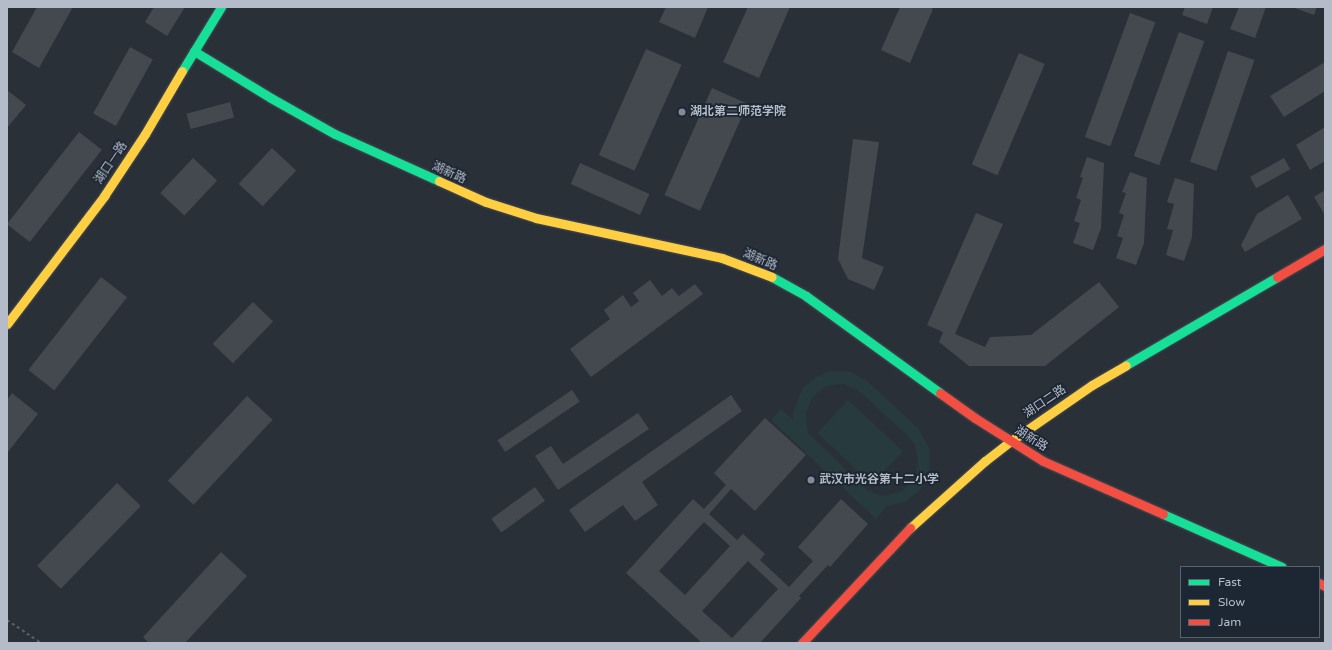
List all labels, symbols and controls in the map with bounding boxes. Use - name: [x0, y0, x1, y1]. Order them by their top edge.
- place label: 湖北第二师范学院: [690, 105, 786, 119]
- marker: 湖北第二师范学院: [677, 107, 687, 117]
- street label: 湖口一路: [92, 139, 130, 187]
- street label: 湖新路: [430, 159, 468, 187]
- street label: 湖新路: [741, 246, 779, 274]
- street label: 湖口二路: [1021, 383, 1069, 421]
- street label: 湖新路: [1012, 423, 1050, 455]
- place label: 武汉市光谷第十二小学: [819, 473, 939, 487]
- marker: 武汉市光谷第十二小学: [806, 475, 816, 485]
- legend: [1180, 566, 1320, 638]
- text: Fast: [1218, 575, 1241, 589]
- text: Slow: [1218, 595, 1245, 609]
- text: Jam: [1218, 615, 1241, 629]

